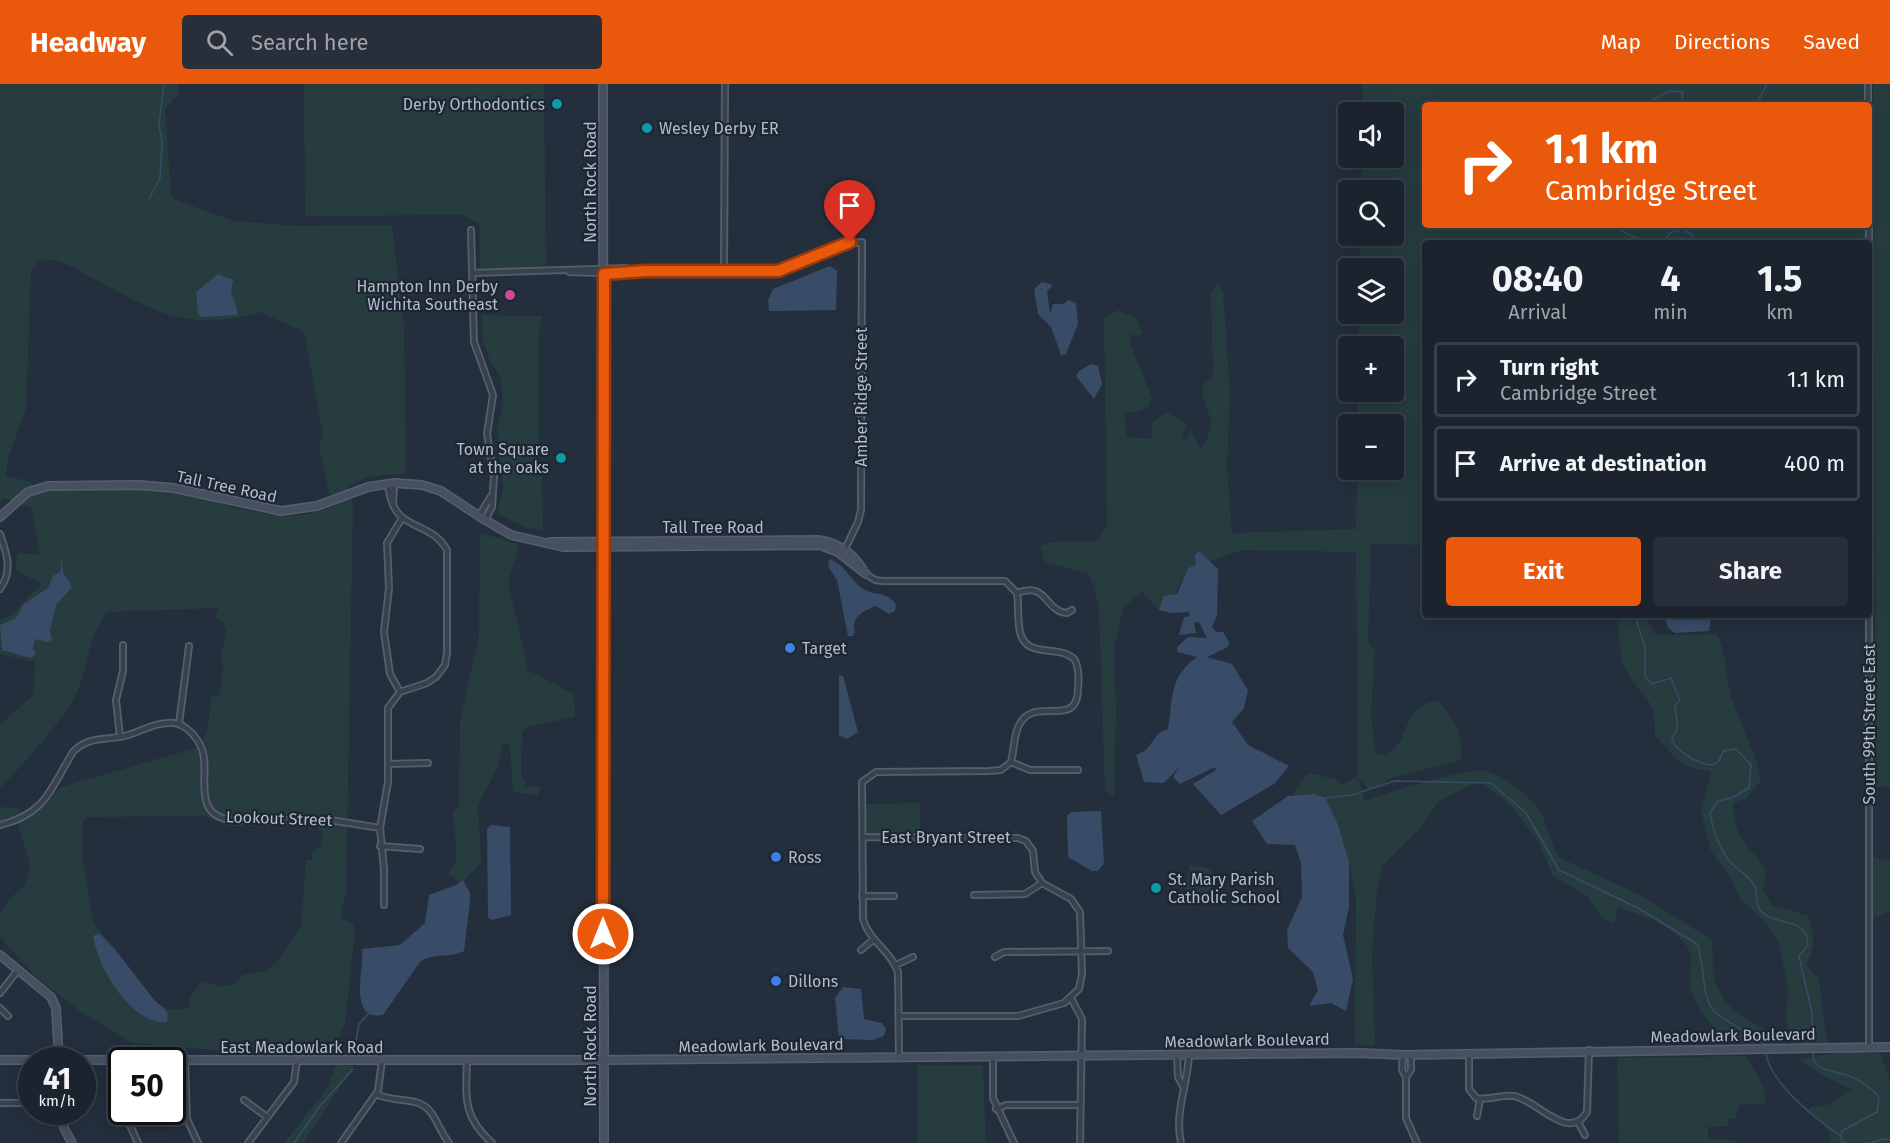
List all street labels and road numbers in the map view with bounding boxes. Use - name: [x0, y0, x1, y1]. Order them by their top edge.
- street label: North Rock Road: [581, 121, 600, 243]
- street label: Amber Ridge Street: [852, 327, 871, 467]
- street label: Tall Tree Road: [175, 467, 279, 506]
- street label: Tall Tree Road: [662, 518, 764, 537]
- street label: South 99th Street East: [1860, 643, 1879, 804]
- street label: Lookout Street: [225, 807, 333, 830]
- street label: East Bryant Street: [881, 828, 1011, 847]
- street label: North Rock Road: [581, 985, 600, 1107]
- street label: Meadowlark Boulevard: [1650, 1025, 1816, 1046]
- street label: Meadowlark Boulevard: [1164, 1030, 1330, 1051]
- street label: Meadowlark Boulevard: [678, 1035, 844, 1056]
- street label: East Meadowlark Road: [220, 1038, 384, 1057]

